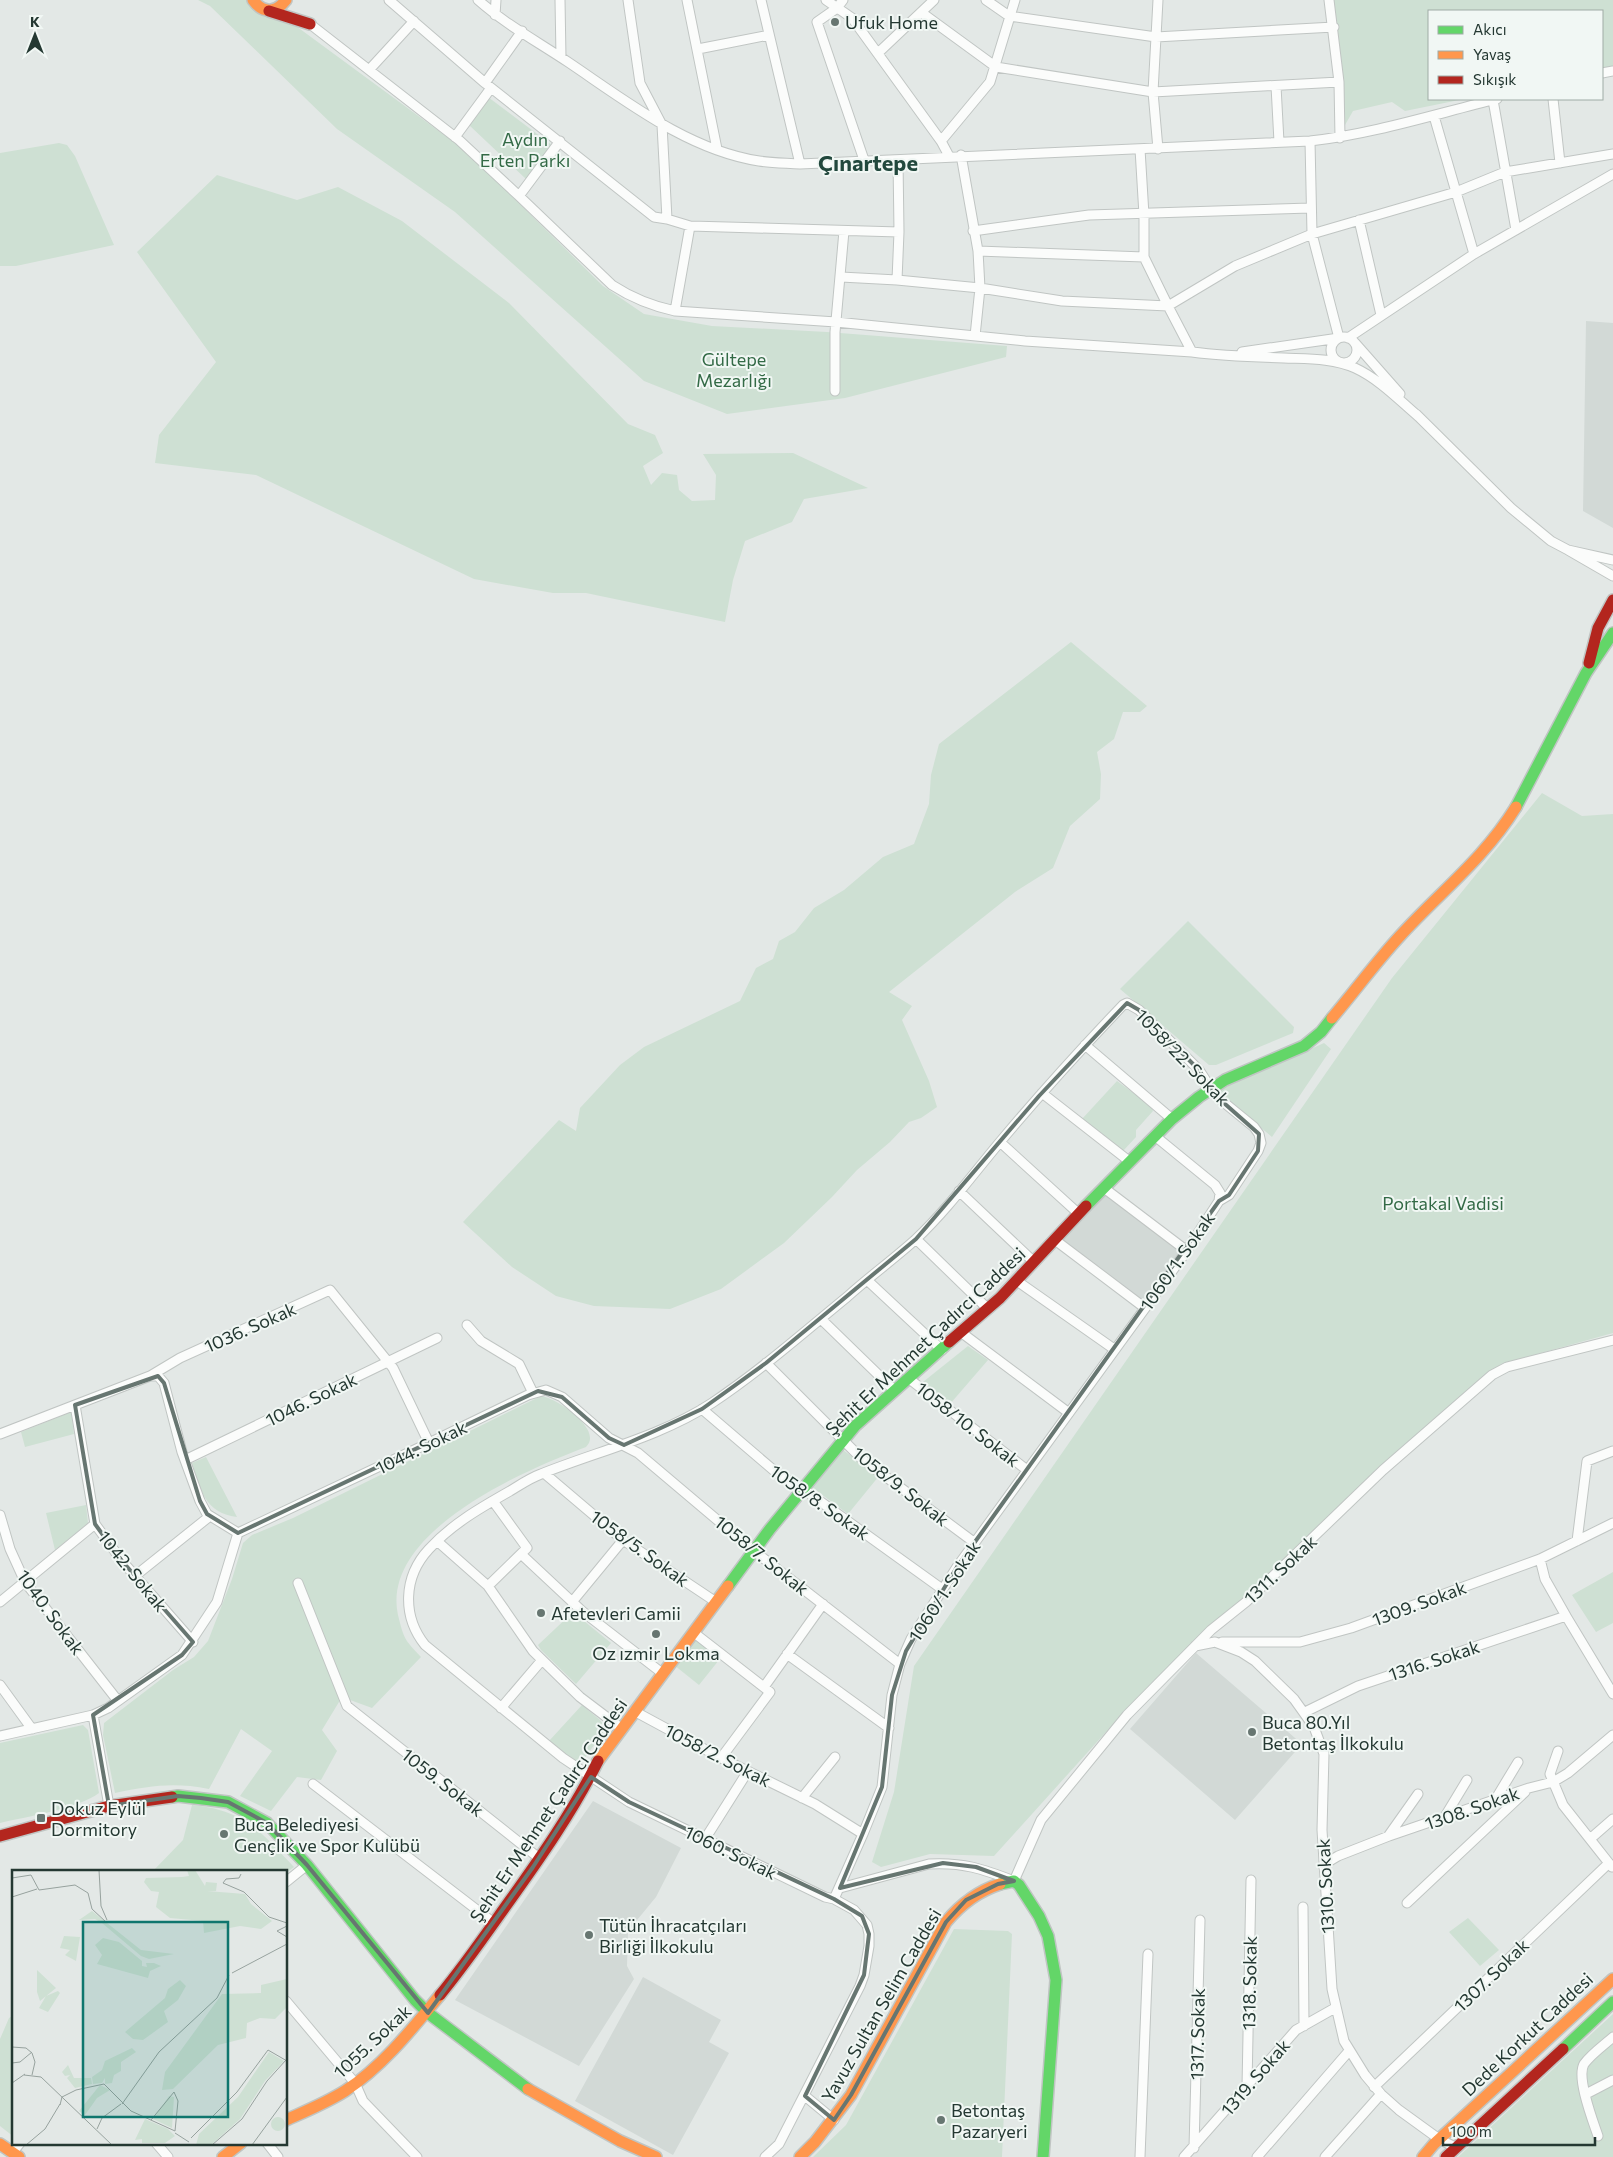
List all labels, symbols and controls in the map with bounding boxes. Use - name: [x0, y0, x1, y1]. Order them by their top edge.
- north arrow: [10, 10, 60, 60]
- legend: [1428, 10, 1603, 100]
- place label: Ufuk Home: [845, 11, 938, 33]
- text: K: [30, 13, 40, 30]
- marker: Ufuk Home: [829, 16, 841, 28]
- text: Akıcı: [1473, 20, 1507, 38]
- text: Yavaş: [1473, 45, 1511, 63]
- text: Sıkışık: [1473, 70, 1516, 88]
- park label: Aydın Erten Parkı: [480, 128, 570, 171]
- district label: Çınartepe: [818, 149, 918, 176]
- park label: Gültepe Mezarlığı: [696, 348, 772, 391]
- street label: 1058/22. Sokak: [1131, 1004, 1235, 1110]
- park label: Portakal Vadisi: [1382, 1192, 1504, 1214]
- street label: 1060/1. Sokak: [1135, 1207, 1219, 1315]
- street label: Şehit Er Mehmet Çadırcı Caddesi: [820, 1242, 1030, 1440]
- street label: 1036. Sokak: [201, 1297, 300, 1357]
- street label: 1046. Sokak: [262, 1367, 360, 1431]
- street label: 1058/10. Sokak: [912, 1377, 1024, 1471]
- street label: 1044. Sokak: [372, 1415, 470, 1479]
- street label: 1058/9. Sokak: [848, 1441, 954, 1531]
- street label: 1058/8. Sokak: [766, 1460, 874, 1545]
- street label: 1058/5. Sokak: [586, 1505, 694, 1591]
- street label: 1058/7. Sokak: [711, 1510, 814, 1600]
- street label: 1042. Sokak: [94, 1526, 173, 1616]
- street label: 1311. Sokak: [1239, 1530, 1321, 1608]
- street label: 1060/1. Sokak: [903, 1536, 985, 1645]
- street label: 1040. Sokak: [13, 1565, 89, 1659]
- street label: 1309. Sokak: [1369, 1576, 1469, 1630]
- place label: Afetevleri Camii: [551, 1602, 681, 1624]
- marker: Afetevleri Camii: [535, 1607, 547, 1619]
- marker: Oz ızmir Lokma: [650, 1628, 662, 1640]
- street label: 1316. Sokak: [1386, 1635, 1482, 1685]
- place label: Oz ızmir Lokma: [592, 1642, 720, 1664]
- street label: Şehit Er Mehmet Çadırcı Caddesi: [465, 1694, 631, 1926]
- place label: Buca 80.Yıl Betontaş İlkokulu: [1262, 1711, 1404, 1754]
- street label: 1058/2. Sokak: [661, 1719, 775, 1791]
- marker: Buca 80.Yıl Betontaş İlkokulu: [1246, 1726, 1258, 1738]
- street label: 1059. Sokak: [397, 1743, 489, 1821]
- street label: 1308. Sokak: [1422, 1782, 1522, 1834]
- place label: Dokuz Eylül Dormitory: [51, 1797, 146, 1840]
- marker: Dokuz Eylül Dormitory: [35, 1812, 47, 1824]
- place label: Buca Belediyesi Gençlik ve Spor Kulübü: [234, 1813, 420, 1856]
- street label: 1060. Sokak: [681, 1820, 781, 1884]
- marker: Buca Belediyesi Gençlik ve Spor Kulübü: [218, 1828, 230, 1840]
- street label: 1310. Sokak: [1312, 1838, 1338, 1934]
- inset map: [12, 1870, 288, 2144]
- street label: Yavuz Sultan Selim Caddesi: [817, 1904, 945, 2106]
- place label: Tütün İhracatçıları Birliği İlkokulu: [599, 1914, 747, 1957]
- marker: Tütün İhracatçıları Birliği İlkokulu: [583, 1929, 595, 1941]
- street label: 1307. Sokak: [1449, 1934, 1533, 2016]
- street label: 1318. Sokak: [1237, 1935, 1261, 2030]
- street label: Dede Korkut Caddesi: [1457, 1968, 1597, 2100]
- street label: 1317. Sokak: [1185, 1988, 1209, 2080]
- street label: 1055. Sokak: [329, 1999, 415, 2082]
- street label: 1319. Sokak: [1216, 2034, 1294, 2120]
- place label: Betontaş Pazaryeri: [951, 2099, 1028, 2142]
- marker: Betontaş Pazaryeri: [935, 2114, 947, 2126]
- scale bar: [1443, 2114, 1596, 2146]
- text: 100 m: [1450, 2122, 1492, 2140]

